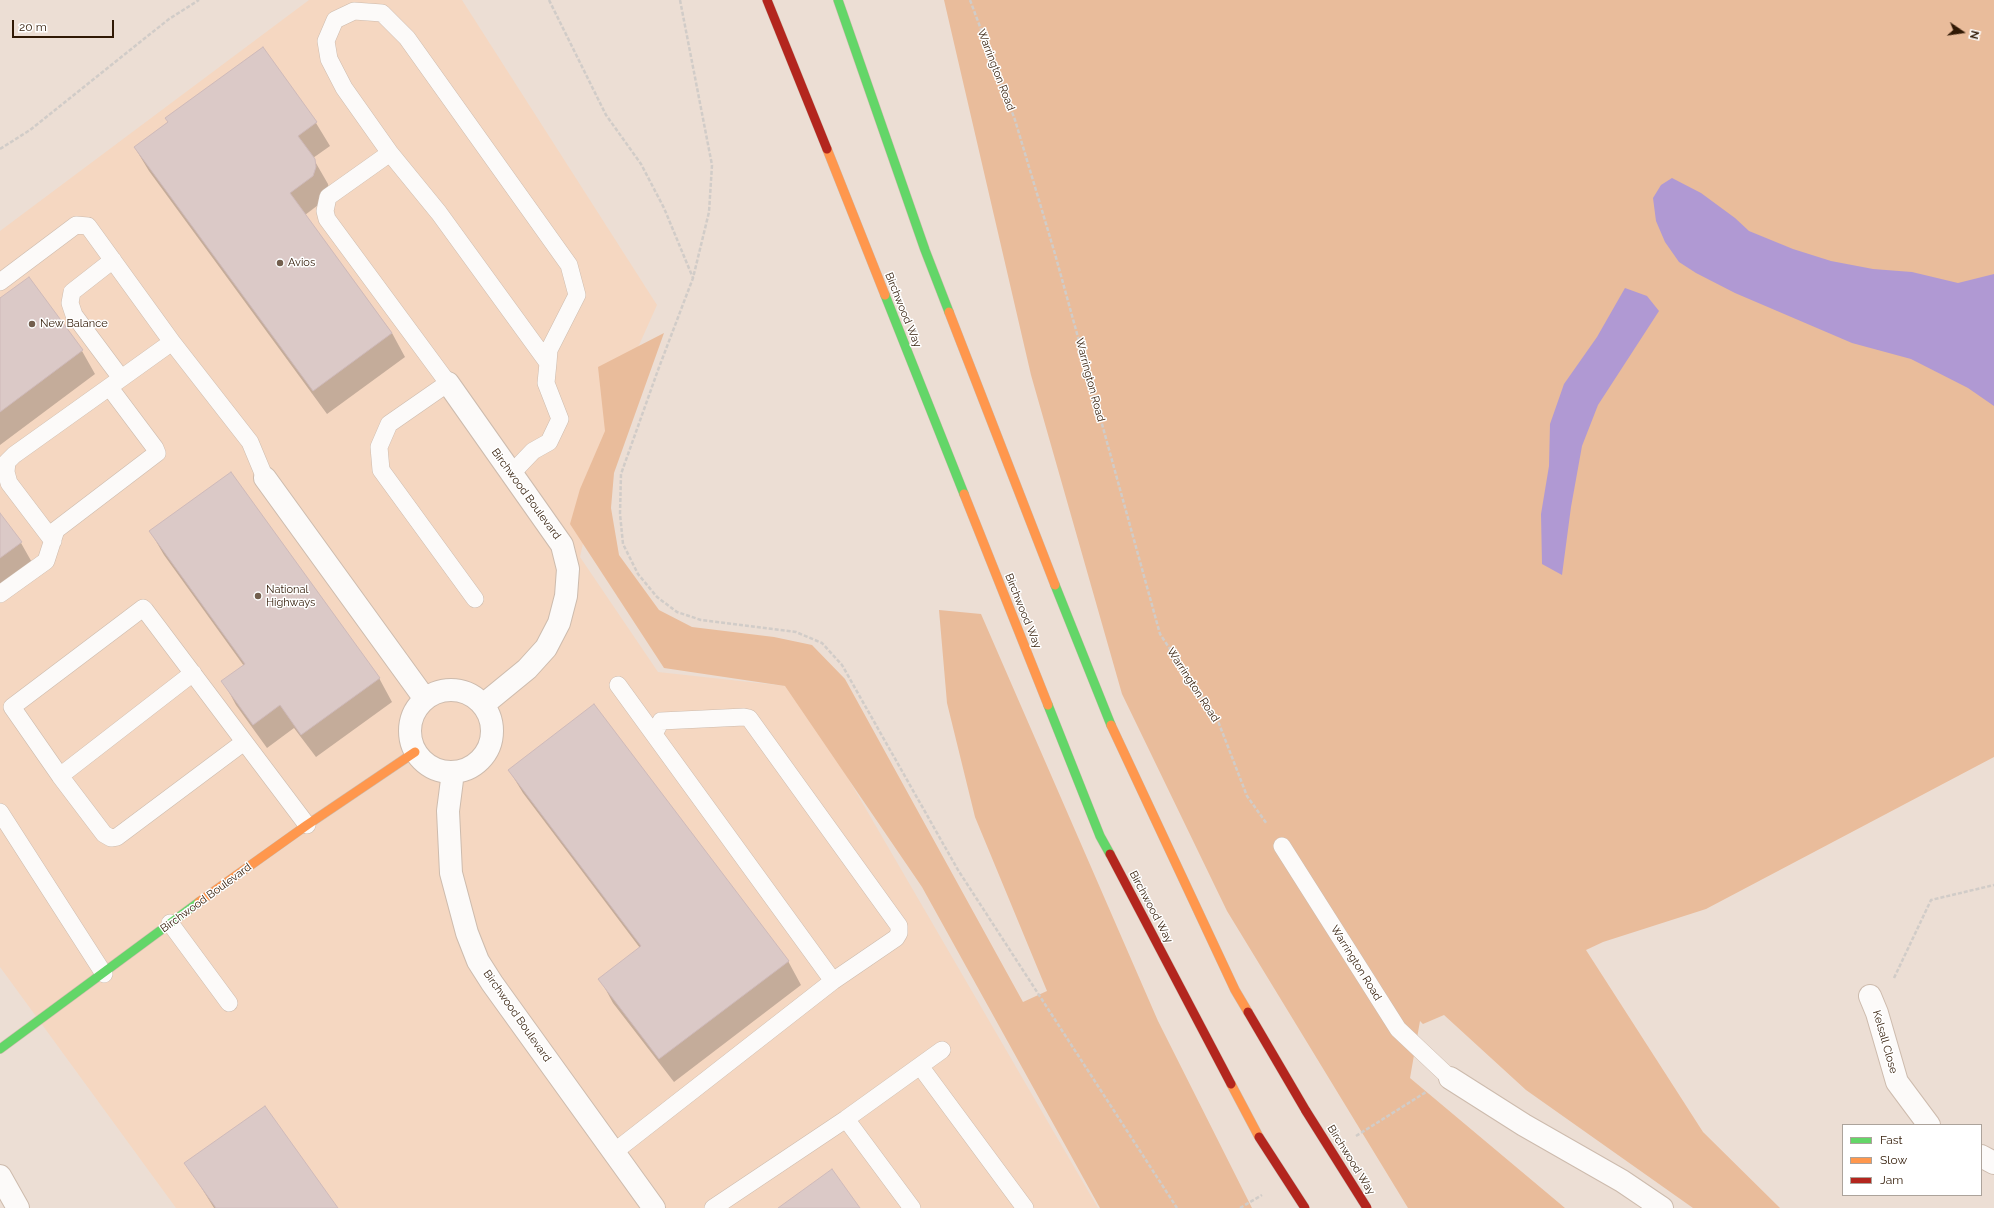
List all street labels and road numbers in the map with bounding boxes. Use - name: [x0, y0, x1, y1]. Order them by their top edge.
- street label: Warrington Road: [974, 27, 1018, 113]
- street label: Birchwood Way: [882, 270, 924, 350]
- street label: Warrington Road: [1072, 337, 1108, 423]
- street label: Birchwood Boulevard: [489, 446, 563, 542]
- street label: Birchwood Way: [1002, 571, 1044, 651]
- street label: Warrington Road: [1164, 645, 1222, 725]
- street label: Birchwood Boulevard: [158, 861, 254, 935]
- street label: Birchwood Way: [1126, 869, 1176, 945]
- street label: Warrington Road: [1328, 923, 1384, 1003]
- street label: Birchwood Boulevard: [480, 968, 554, 1064]
- street label: Kelsall Close: [1870, 1009, 1900, 1075]
- street label: Birchwood Way: [1324, 1123, 1378, 1197]

